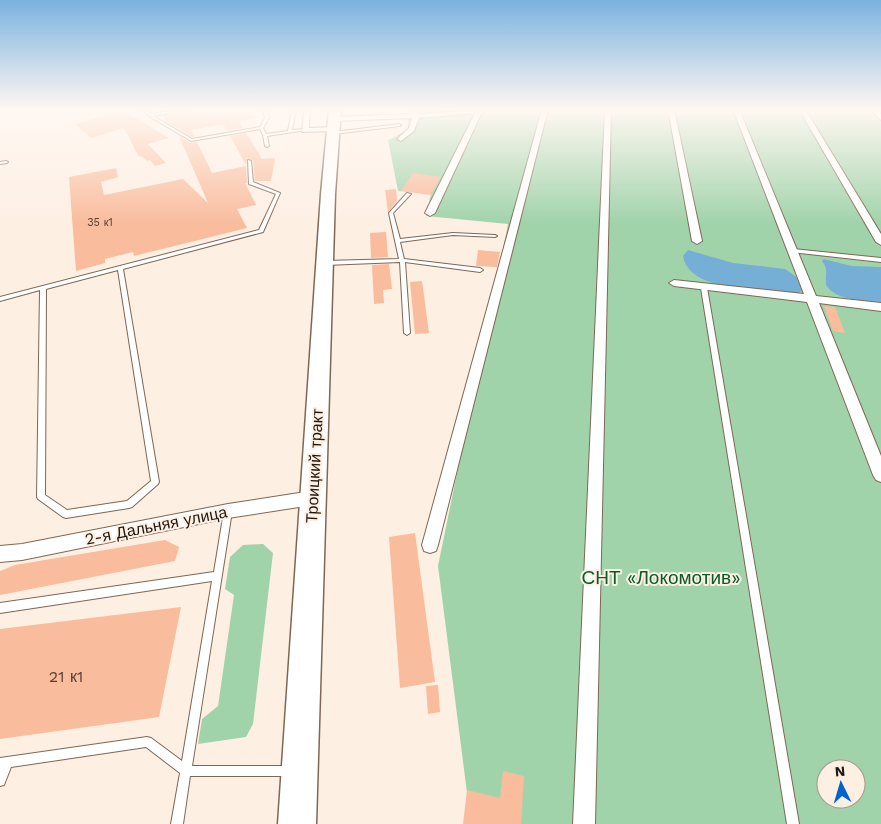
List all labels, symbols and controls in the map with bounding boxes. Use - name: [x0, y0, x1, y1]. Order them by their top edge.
- house number: 35 к1: [87, 216, 113, 229]
- street label: Троицкий тракт: [302, 408, 327, 524]
- street label: 2-я Дальняя улица: [83, 502, 229, 549]
- park label: СНТ «Локомотив»: [581, 566, 741, 589]
- house number: 21 к1: [49, 667, 83, 686]
- north arrow: [816, 759, 866, 809]
- text: N: [834, 763, 846, 779]

